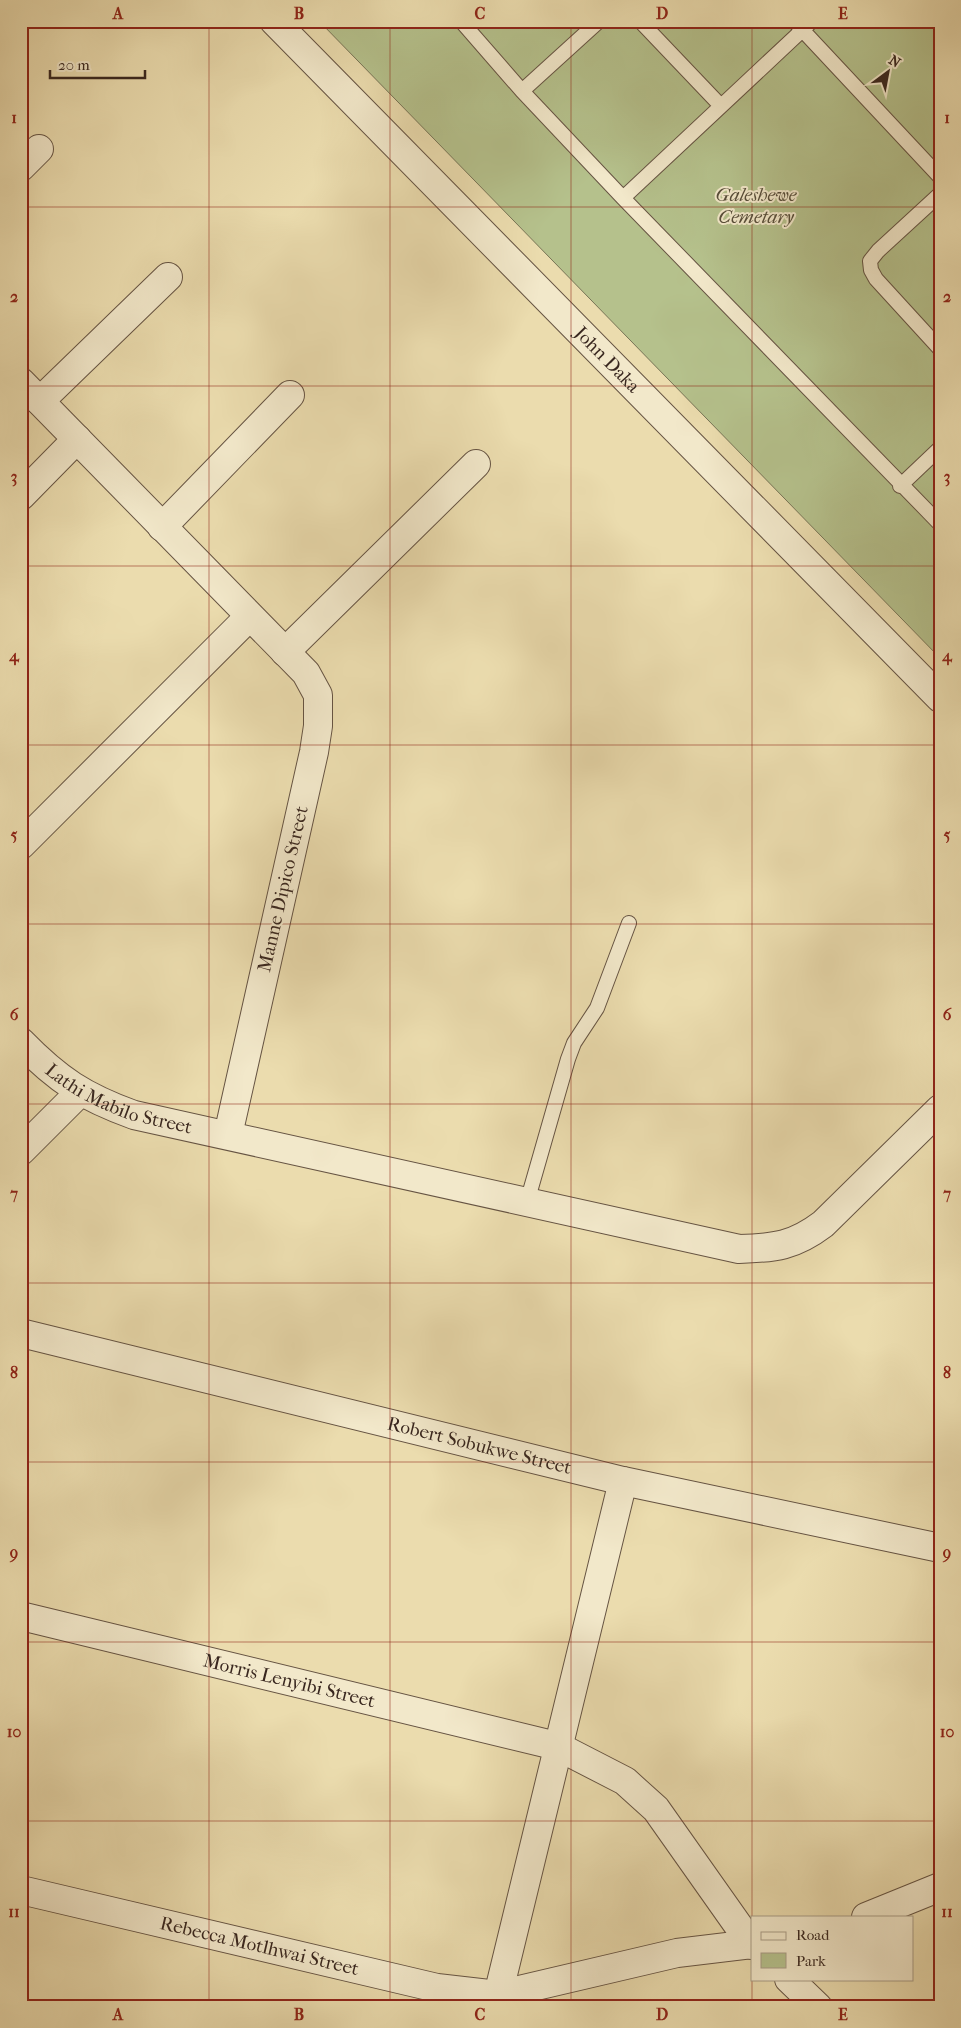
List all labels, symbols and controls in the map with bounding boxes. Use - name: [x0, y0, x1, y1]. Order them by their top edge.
- text: A: [112, 4, 124, 23]
- text: B: [294, 4, 304, 23]
- text: C: [475, 4, 486, 23]
- text: D: [656, 4, 668, 23]
- text: E: [838, 4, 848, 23]
- scale bar: [50, 48, 145, 80]
- north arrow: [864, 48, 914, 98]
- text: N: [886, 51, 904, 72]
- text: 20 m: [58, 56, 90, 74]
- text: 1: [11, 108, 17, 127]
- text: 1: [944, 108, 950, 127]
- park label: Galeshewe Cemetary: [716, 184, 798, 228]
- text: 2: [10, 287, 18, 306]
- text: 2: [943, 287, 951, 306]
- street label: John Daka: [568, 321, 645, 397]
- text: 3: [11, 467, 17, 487]
- text: 3: [944, 467, 950, 487]
- text: 4: [8, 646, 20, 666]
- text: 4: [941, 646, 953, 666]
- street label: Manne Dipico Street: [253, 804, 313, 974]
- text: 5: [11, 825, 18, 844]
- text: 5: [944, 825, 951, 844]
- text: 6: [10, 1005, 19, 1024]
- text: 6: [943, 1005, 952, 1024]
- street label: Lathi Mabilo Street: [41, 1059, 194, 1139]
- text: 7: [9, 1184, 18, 1203]
- text: 7: [942, 1184, 951, 1203]
- text: 8: [10, 1363, 18, 1382]
- text: 8: [943, 1363, 951, 1382]
- street label: Robert Sobukwe Street: [385, 1412, 574, 1479]
- text: 9: [9, 1543, 18, 1563]
- text: 9: [942, 1543, 951, 1563]
- street label: Morris Lenyibi Street: [201, 1650, 378, 1713]
- text: 10: [7, 1722, 21, 1741]
- text: 10: [940, 1722, 954, 1741]
- text: 11: [8, 1902, 20, 1921]
- text: 11: [941, 1902, 953, 1921]
- street label: Rebecca Motlhwai Street: [158, 1912, 361, 1980]
- legend: [751, 1916, 914, 1980]
- text: Road: [796, 1926, 830, 1944]
- text: Park: [796, 1952, 826, 1970]
- text: A: [112, 2005, 124, 2024]
- text: B: [294, 2005, 304, 2024]
- text: C: [475, 2005, 486, 2024]
- text: D: [656, 2005, 668, 2024]
- text: E: [838, 2005, 848, 2024]

